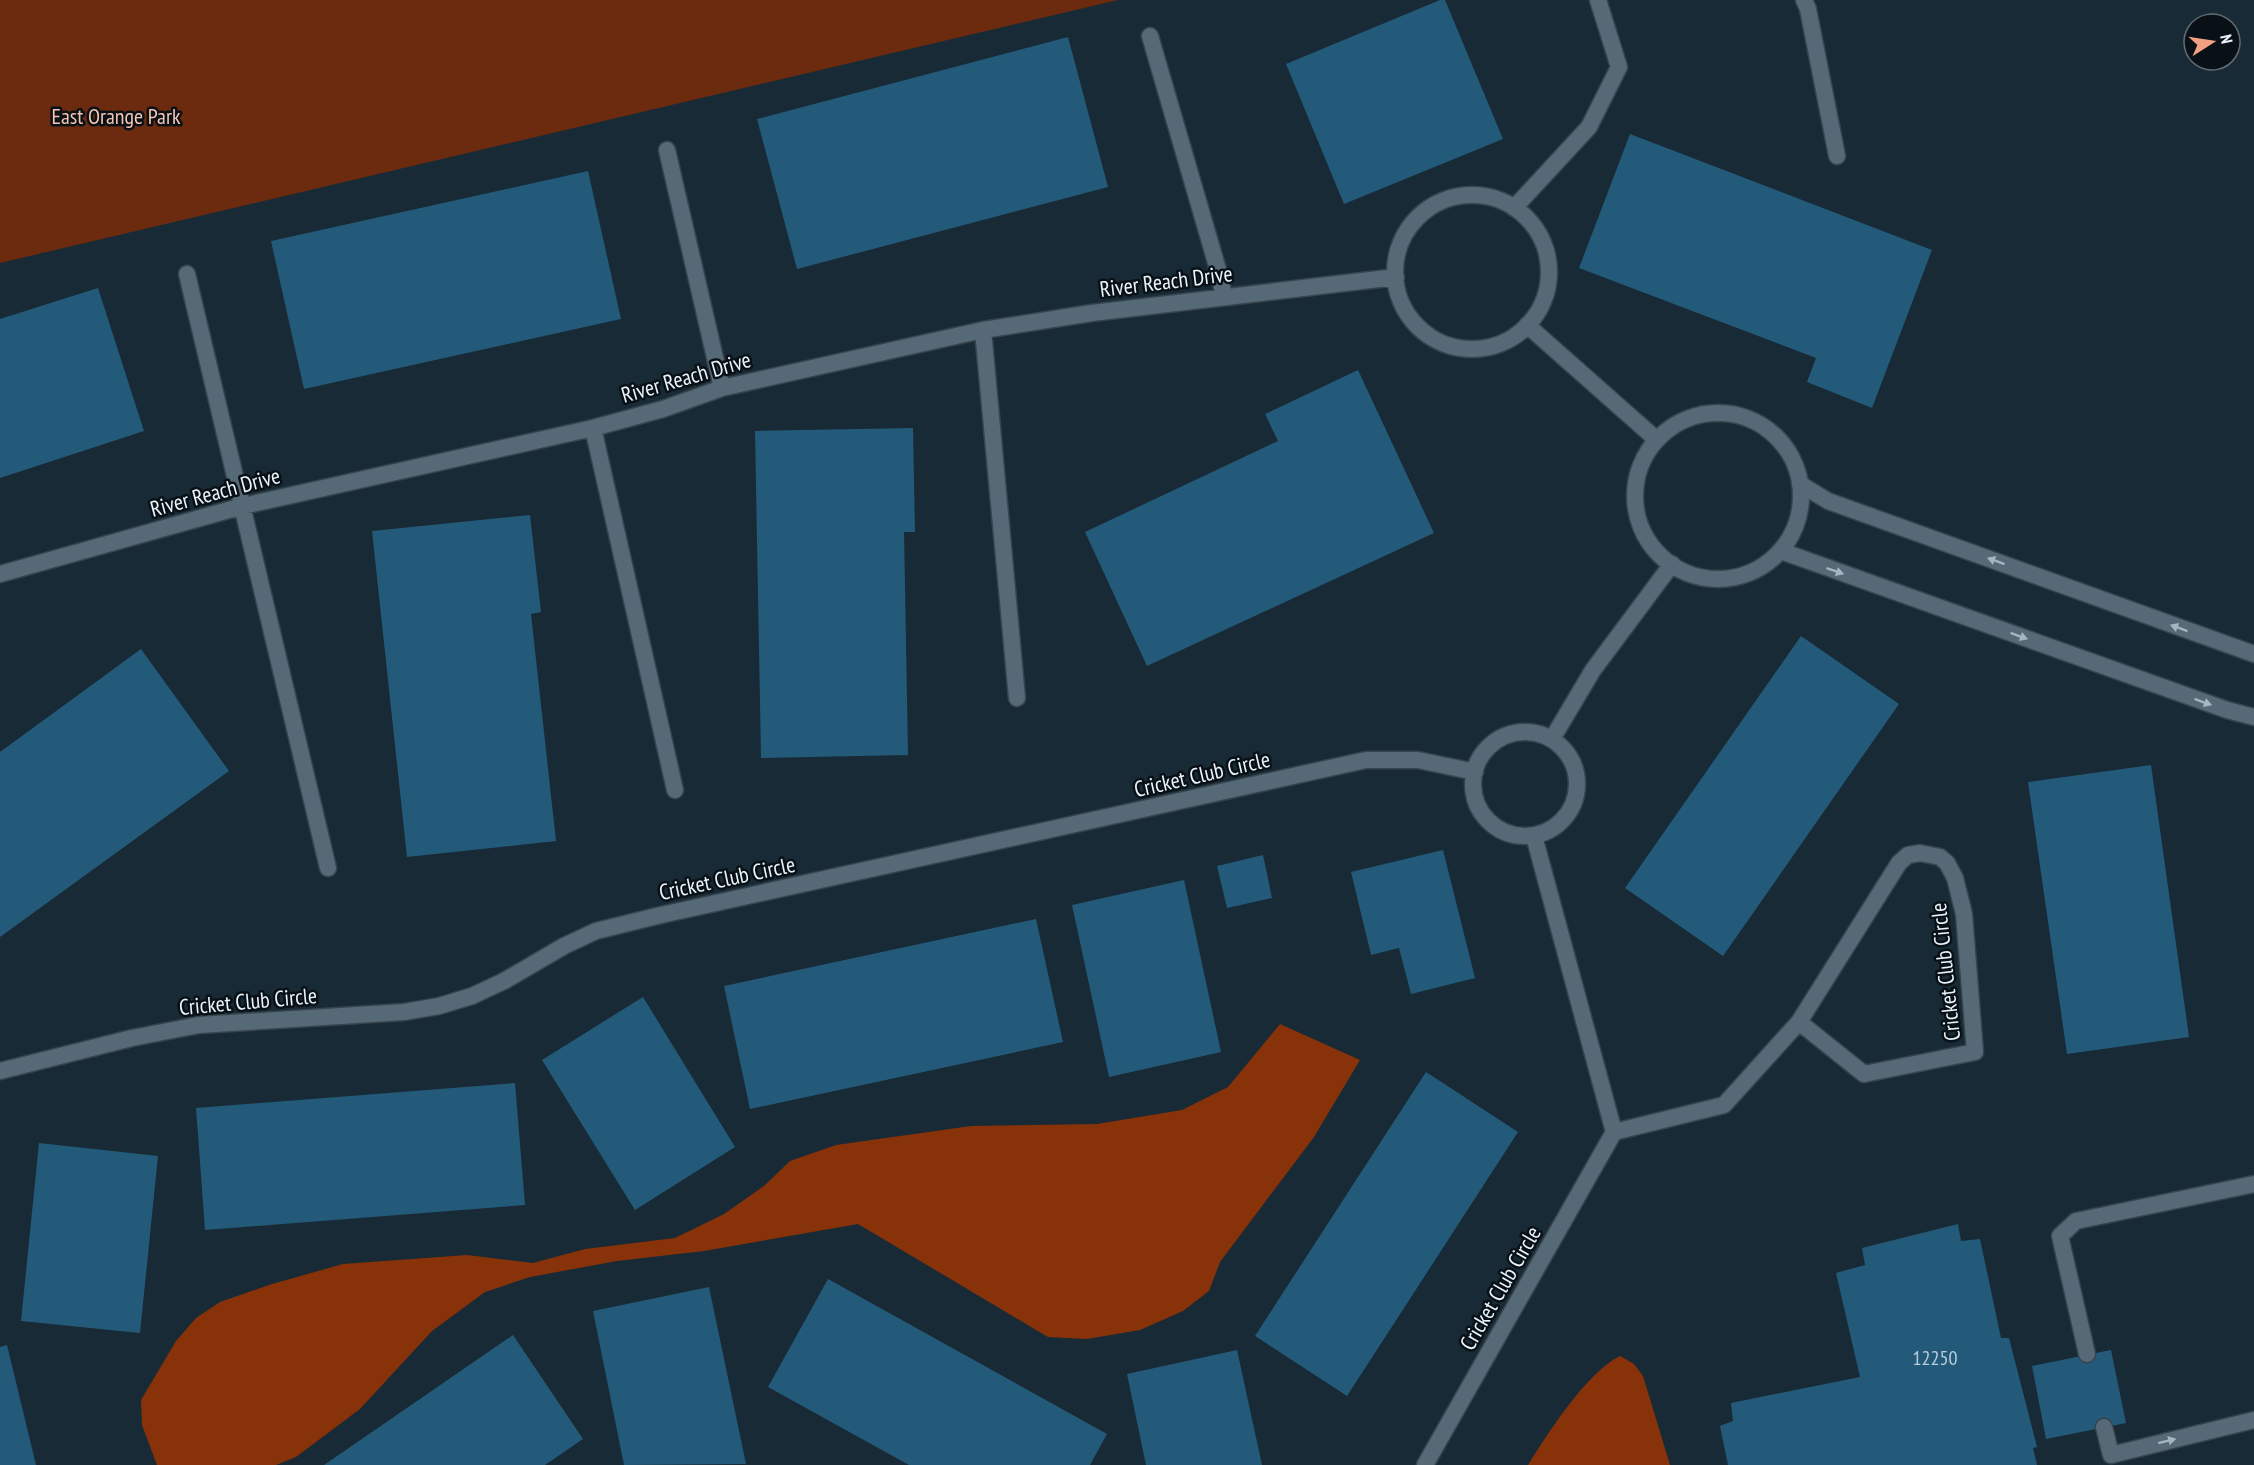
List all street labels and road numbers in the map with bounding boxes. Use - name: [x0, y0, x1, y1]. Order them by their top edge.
- street label: River Reach Drive: [1098, 259, 1234, 303]
- street label: River Reach Drive: [618, 345, 754, 409]
- street label: River Reach Drive: [147, 461, 283, 523]
- street label: Cricket Club Circle: [1131, 745, 1273, 803]
- street label: Cricket Club Circle: [656, 850, 798, 906]
- street label: Cricket Club Circle: [1924, 902, 1966, 1042]
- street label: Cricket Club Circle: [178, 981, 318, 1021]
- street label: Cricket Club Circle: [1453, 1221, 1547, 1355]

